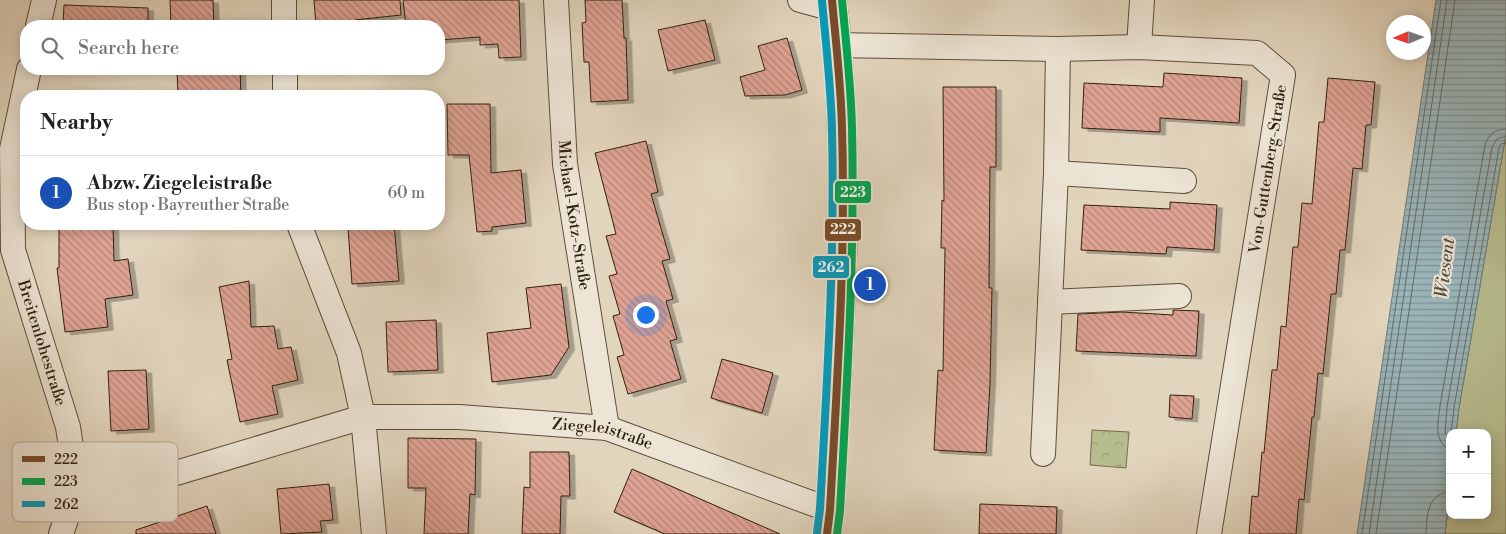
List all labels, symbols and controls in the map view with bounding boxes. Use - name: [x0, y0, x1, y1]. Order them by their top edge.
- north arrow: [1386, 15, 1431, 60]
- search box: [20, 20, 445, 75]
- icon: search: [38, 34, 66, 62]
- text: Search here: [78, 36, 179, 60]
- street label: Von-Guttenberg-Straße: [1245, 83, 1291, 256]
- text: Nearby: [40, 110, 113, 136]
- street label: Michael-Kotz-Straße: [554, 139, 595, 292]
- text: Abzw. Ziegeleistraße: [87, 171, 272, 195]
- line badge: 223: [834, 180, 872, 204]
- text: 1: [52, 183, 60, 203]
- text: 60 m: [387, 183, 425, 203]
- text: 223: [840, 184, 866, 202]
- text: Bus stop · Bayreuther Straße: [87, 195, 289, 215]
- line badge: 222: [824, 218, 862, 242]
- text: 222: [830, 221, 856, 239]
- water label: Wiesent: [1430, 235, 1460, 299]
- line badge: 262: [812, 255, 850, 279]
- text: 262: [818, 259, 844, 277]
- pin: 1: [854, 266, 886, 304]
- street label: Breitenlohestraße: [13, 277, 71, 408]
- your location: [633, 302, 659, 328]
- street label: Ziegeleistraße: [551, 414, 656, 454]
- map controls: [1446, 429, 1491, 519]
- button: +: [1446, 429, 1491, 474]
- legend: [12, 442, 178, 522]
- text: 222: [54, 451, 78, 469]
- text: 223: [54, 473, 78, 491]
- button: −: [1446, 474, 1491, 519]
- text: 262: [54, 496, 78, 514]

